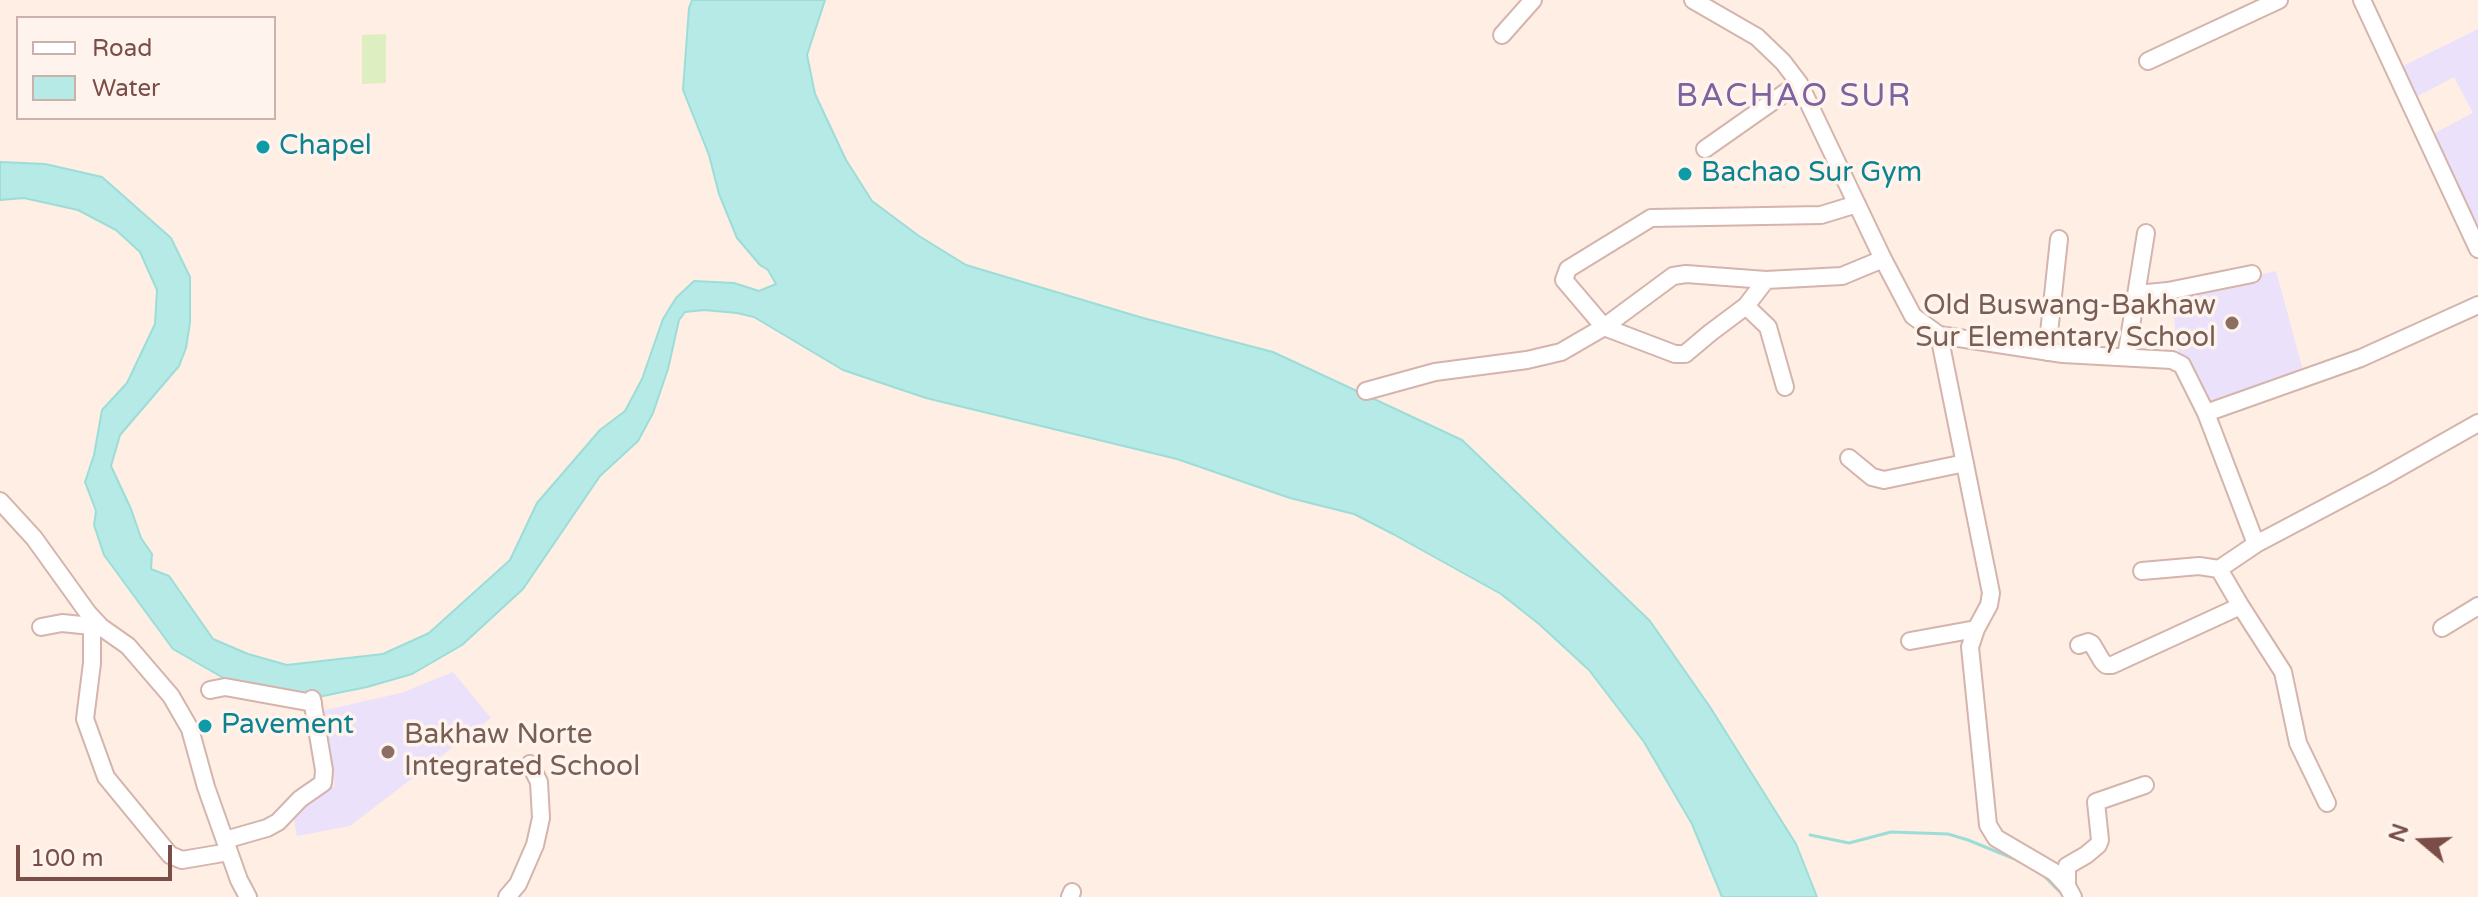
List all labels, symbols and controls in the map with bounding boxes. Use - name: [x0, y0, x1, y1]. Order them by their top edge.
- legend: [16, 16, 276, 120]
- text: Road: [92, 34, 152, 63]
- text: Water: [92, 74, 160, 103]
- district label: BACHAO SUR: [1676, 79, 1912, 117]
- place label: Chapel: [279, 130, 372, 164]
- marker: Chapel: [254, 138, 272, 156]
- place label: Bachao Sur Gym: [1701, 157, 1922, 191]
- marker: Bachao Sur Gym: [1676, 165, 1694, 183]
- place label: Old Buswang-Bakhaw Sur Elementary School: [1915, 290, 2216, 356]
- marker: Old Buswang-Bakhaw Sur Elementary School: [2223, 314, 2241, 332]
- place label: Pavement: [221, 709, 354, 743]
- marker: Pavement: [196, 717, 214, 735]
- place label: Bakhaw Norte Integrated School: [404, 719, 640, 785]
- marker: Bakhaw Norte Integrated School: [379, 743, 397, 761]
- north arrow: [2382, 801, 2462, 881]
- text: N: [2384, 821, 2414, 846]
- scale bar: [20, 829, 176, 879]
- text: 100 m: [30, 844, 104, 873]

